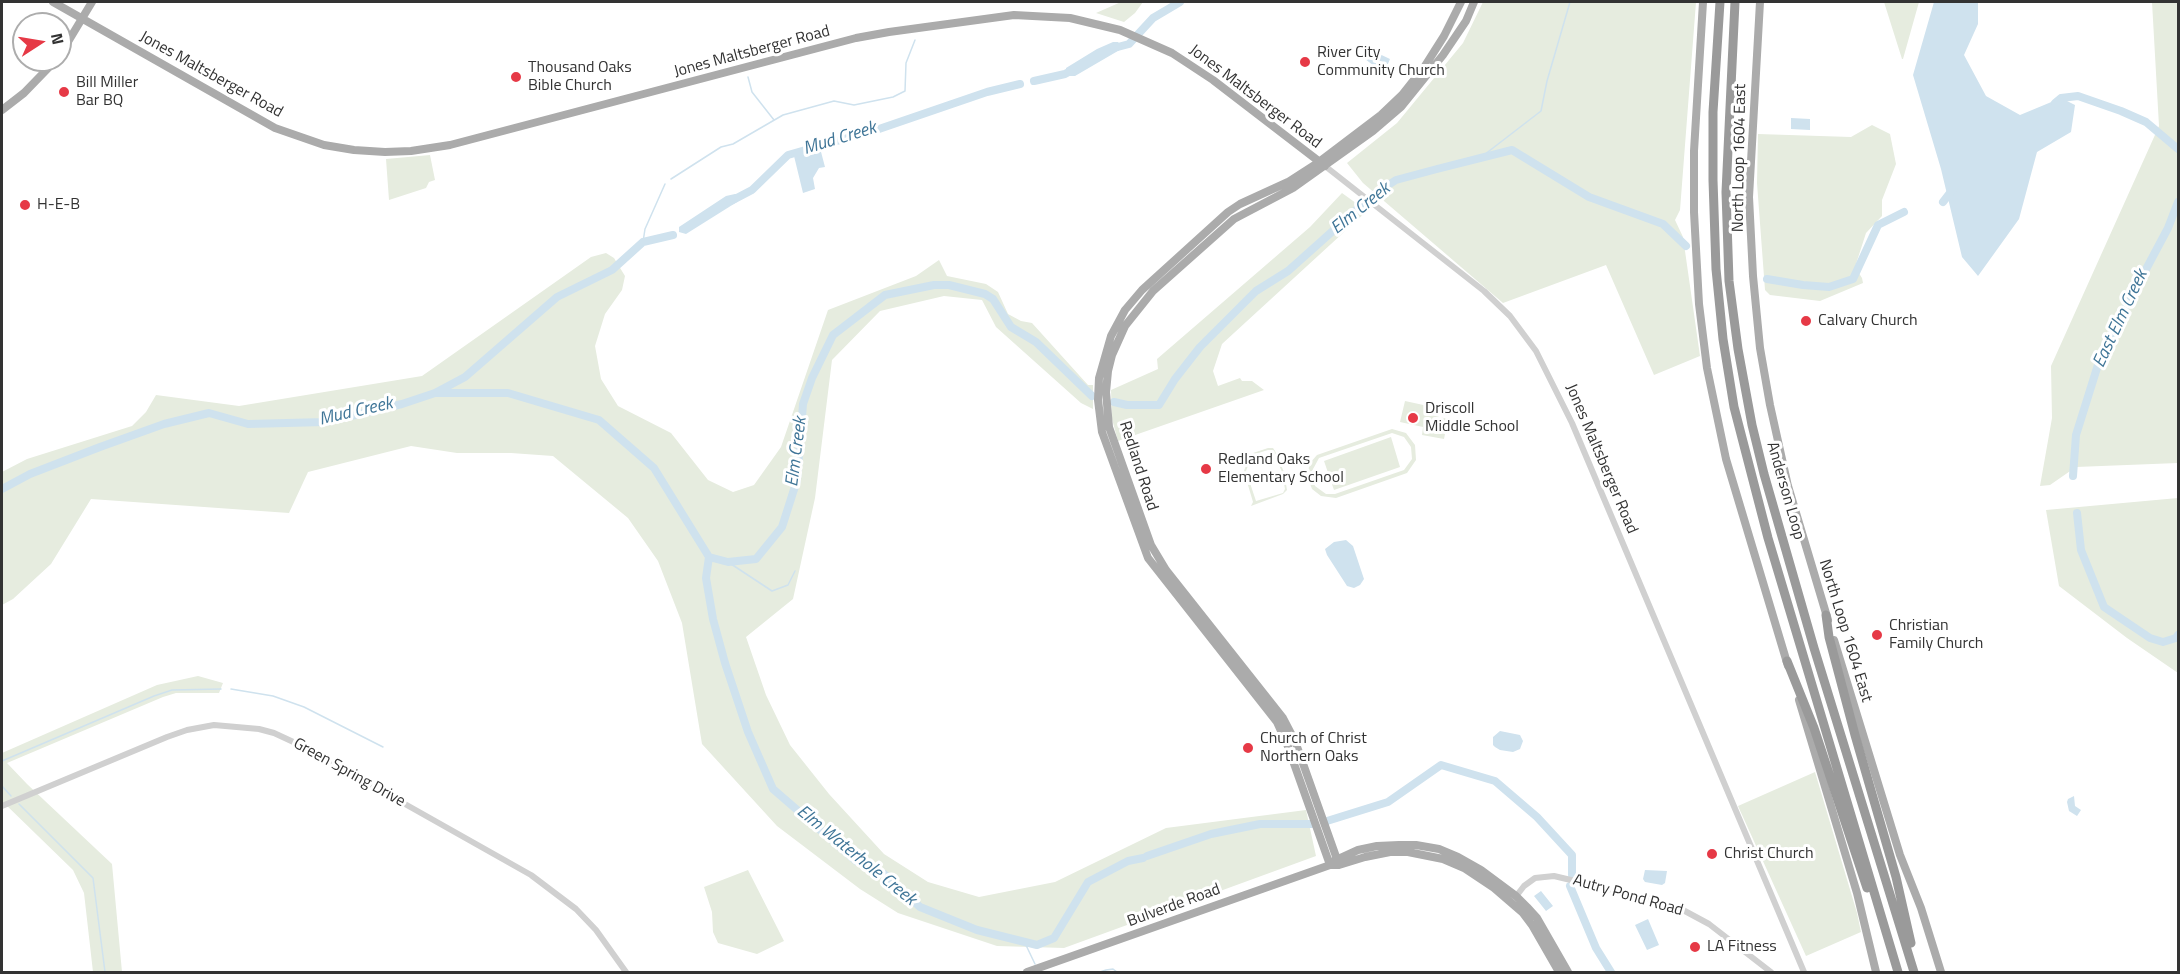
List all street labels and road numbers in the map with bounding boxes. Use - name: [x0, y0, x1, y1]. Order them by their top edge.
- street label: Jones Maltsberger Road: [672, 22, 832, 82]
- street label: Jones Maltsberger Road: [136, 28, 286, 122]
- street label: Jones Maltsberger Road: [1185, 41, 1325, 153]
- street label: North Loop 1604 East: [1729, 84, 1751, 232]
- street label: Jones Maltsberger Road: [1561, 381, 1641, 537]
- street label: Redland Road: [1114, 419, 1162, 513]
- street label: Anderson Loop: [1762, 440, 1808, 542]
- street label: North Loop 1604 East: [1814, 557, 1876, 705]
- street label: Green Spring Drive: [290, 734, 408, 812]
- street label: Autry Pond Road: [1571, 871, 1685, 921]
- street label: Bulverde Road: [1125, 880, 1223, 932]

